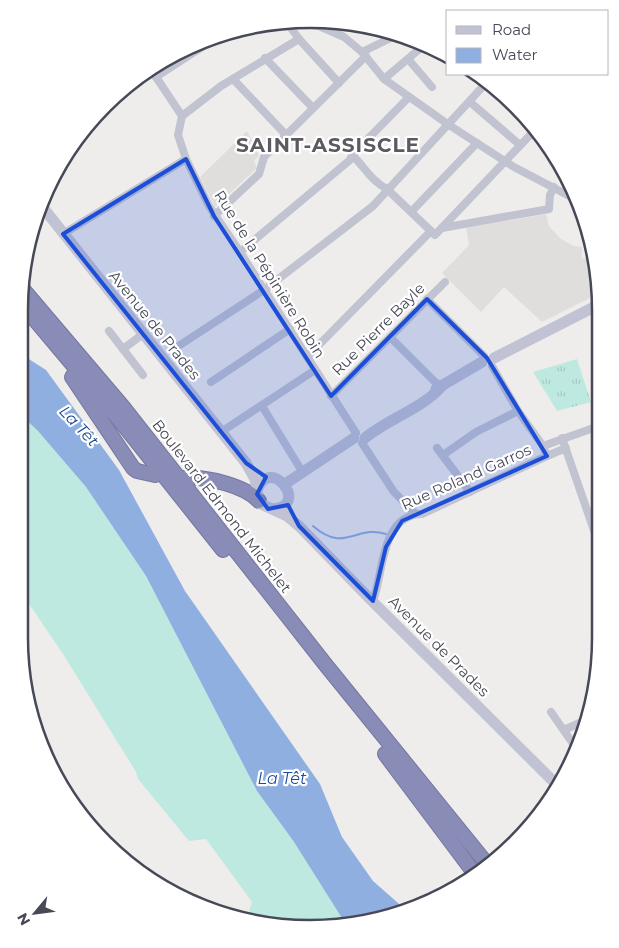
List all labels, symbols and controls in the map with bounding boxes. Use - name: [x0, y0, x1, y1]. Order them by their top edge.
- legend: [446, 10, 609, 75]
- text: Road: [492, 20, 531, 39]
- text: Water: [492, 45, 538, 64]
- district label: SAINT-ASSISCLE: [236, 133, 420, 157]
- street label: Rue de la Pépinière Robin: [210, 187, 330, 361]
- street label: Avenue de Prades: [105, 267, 205, 383]
- street label: Rue Pierre Bayle: [328, 279, 428, 379]
- water label: La Têt: [55, 402, 103, 451]
- street label: Boulevard Edmond Michelet: [148, 415, 296, 597]
- street label: Rue Roland Garros: [398, 440, 534, 514]
- street label: Avenue de Prades: [385, 592, 493, 700]
- water label: La Têt: [258, 769, 307, 788]
- north arrow: [10, 888, 60, 938]
- text: N: [13, 910, 34, 929]

